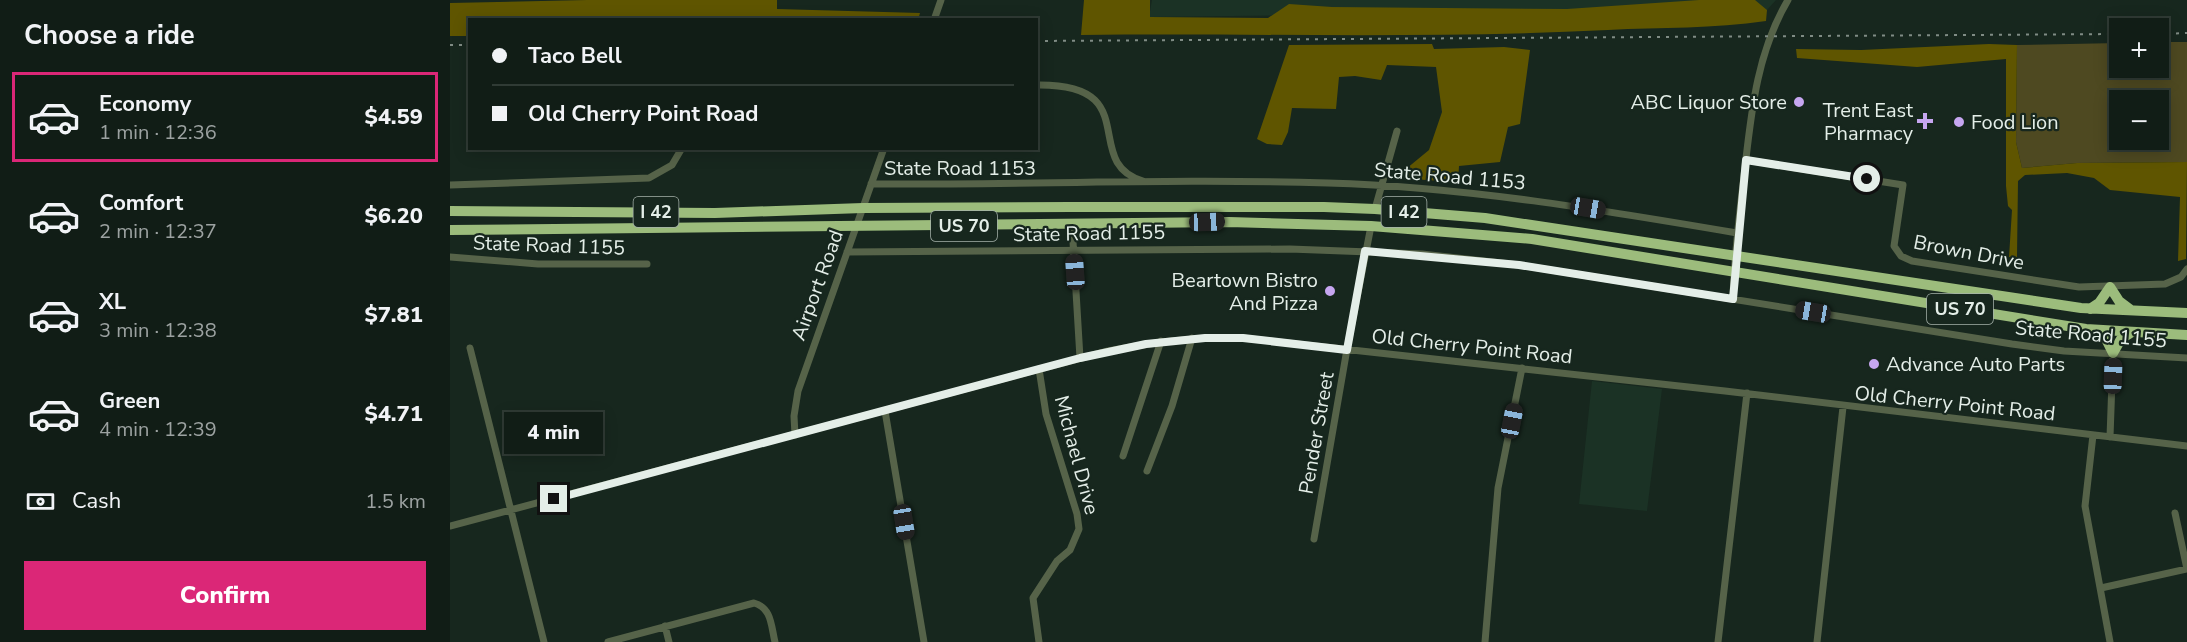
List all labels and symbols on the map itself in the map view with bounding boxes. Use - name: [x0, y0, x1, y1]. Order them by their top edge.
- place label: ABC Liquor Store: [1631, 89, 1787, 116]
- marker: ABC Liquor Store: [1792, 95, 1806, 109]
- place label: Trent East Pharmacy: [1823, 97, 1914, 147]
- place label: Food Lion: [1971, 109, 2059, 136]
- marker: Trent East Pharmacy: [1918, 114, 1932, 128]
- marker: Food Lion: [1952, 115, 1966, 129]
- street label: State Road 1153: [884, 155, 1036, 182]
- street label: State Road 1153: [1373, 156, 1527, 197]
- route start: [1853, 165, 1880, 192]
- car: [1569, 196, 1607, 220]
- road number: I 42: [634, 197, 678, 227]
- road number: I 42: [1382, 197, 1426, 227]
- road number: US 70: [931, 211, 997, 241]
- car: [1189, 212, 1225, 232]
- street label: State Road 1155: [1013, 219, 1165, 248]
- street label: Airport Road: [785, 226, 850, 344]
- street label: State Road 1155: [472, 229, 626, 262]
- street label: Brown Drive: [1911, 229, 2027, 276]
- car: [1065, 253, 1085, 291]
- place label: Beartown Bistro And Pizza: [1172, 267, 1318, 317]
- marker: Beartown Bistro And Pizza: [1323, 284, 1337, 298]
- road number: US 70: [1927, 294, 1993, 324]
- car: [1794, 300, 1832, 324]
- street label: State Road 1155: [2014, 314, 2168, 355]
- street label: Old Cherry Point Road: [1370, 323, 1574, 370]
- place label: Advance Auto Parts: [1886, 351, 2065, 378]
- marker: Advance Auto Parts: [1867, 357, 1881, 371]
- car: [2103, 358, 2123, 394]
- street label: Pender Street: [1292, 369, 1341, 496]
- street label: Old Cherry Point Road: [1853, 380, 2057, 427]
- street label: Michael Drive: [1048, 393, 1105, 518]
- car: [1500, 402, 1524, 440]
- callout: 4 min: [504, 412, 604, 454]
- route end: [540, 485, 567, 512]
- car: [892, 503, 916, 541]

